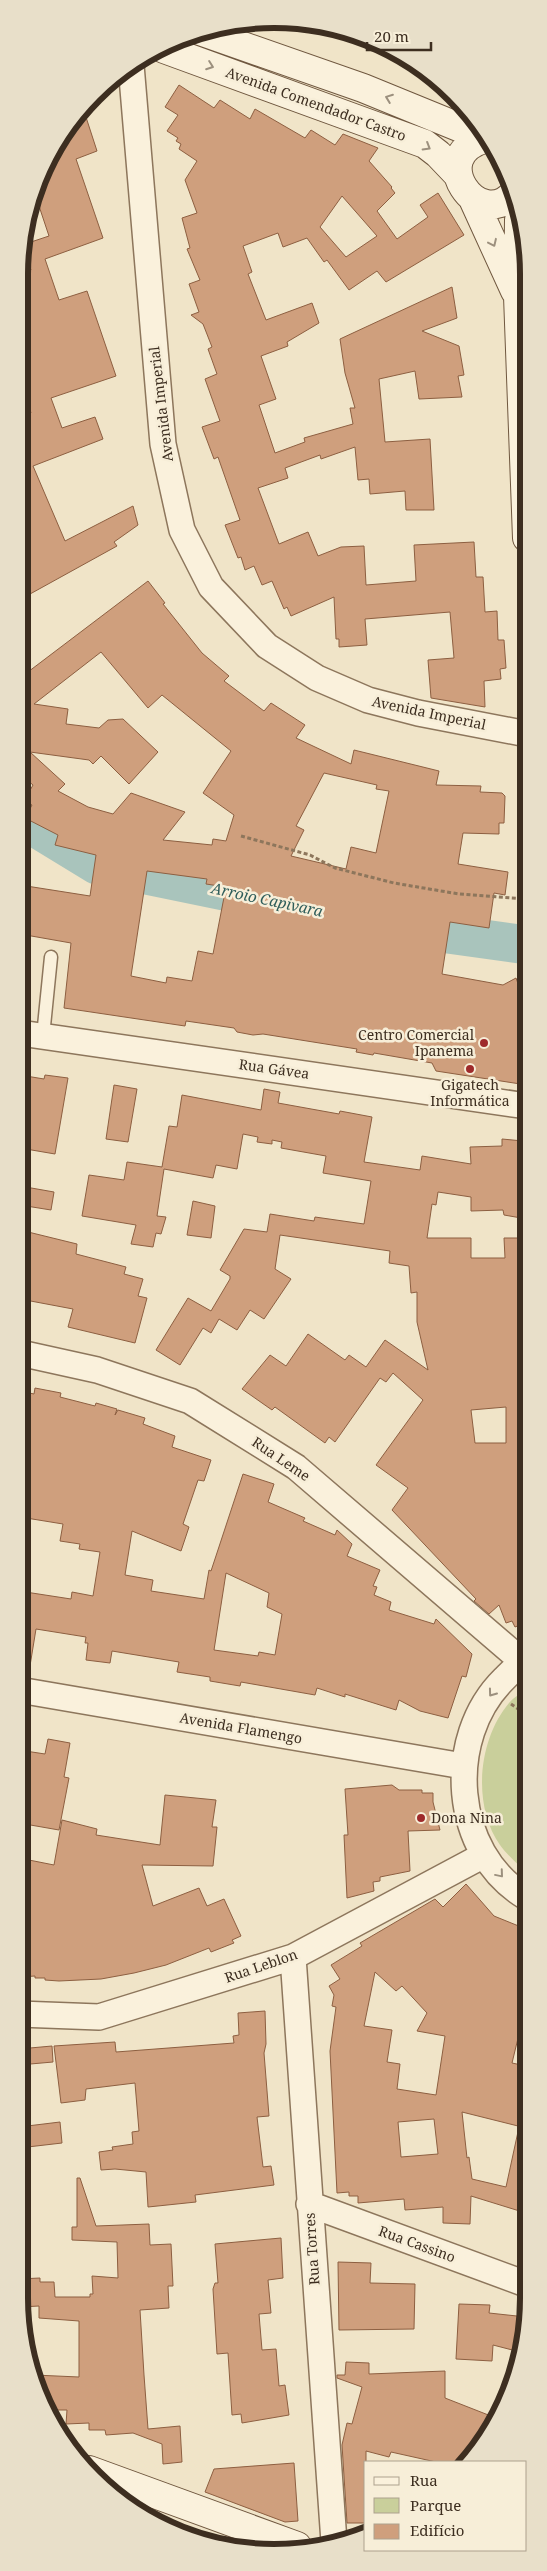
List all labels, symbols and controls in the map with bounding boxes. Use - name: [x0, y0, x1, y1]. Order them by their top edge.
- scale bar: [367, 20, 431, 52]
- text: 20 m: [374, 26, 409, 46]
- one-way arrow: [205, 60, 213, 70]
- street label: Avenida Comendador Castro: [223, 62, 409, 145]
- one-way arrow: [385, 94, 394, 104]
- one-way arrow: [422, 140, 431, 150]
- one-way arrow: [487, 238, 498, 247]
- street label: Avenida Imperial: [144, 345, 177, 463]
- street label: Avenida Imperial: [370, 691, 488, 734]
- water label: Arroio Capivara: [209, 877, 325, 921]
- place label: Centro Comercial Ipanema: [358, 1025, 475, 1060]
- marker: Centro Comercial Ipanema: [478, 1037, 490, 1049]
- street label: Rua Gávea: [238, 1054, 311, 1083]
- marker: Gigatech Informática: [464, 1063, 476, 1075]
- place label: Gigatech Informática: [430, 1075, 510, 1110]
- street label: Rua Leme: [248, 1432, 314, 1485]
- one-way arrow: [489, 1687, 498, 1697]
- street label: Avenida Flamengo: [178, 1707, 304, 1748]
- place label: Dona Nina: [431, 1808, 502, 1827]
- marker: Dona Nina: [415, 1812, 427, 1824]
- one-way arrow: [495, 1868, 503, 1877]
- street label: Rua Leblon: [222, 1944, 300, 1987]
- street label: Rua Torres: [299, 2212, 324, 2286]
- street label: Rua Cassino: [376, 2221, 458, 2266]
- legend: [364, 2461, 527, 2551]
- text: Rua: [410, 2470, 438, 2490]
- text: Parque: [410, 2495, 461, 2515]
- text: Edifício: [410, 2520, 465, 2540]

